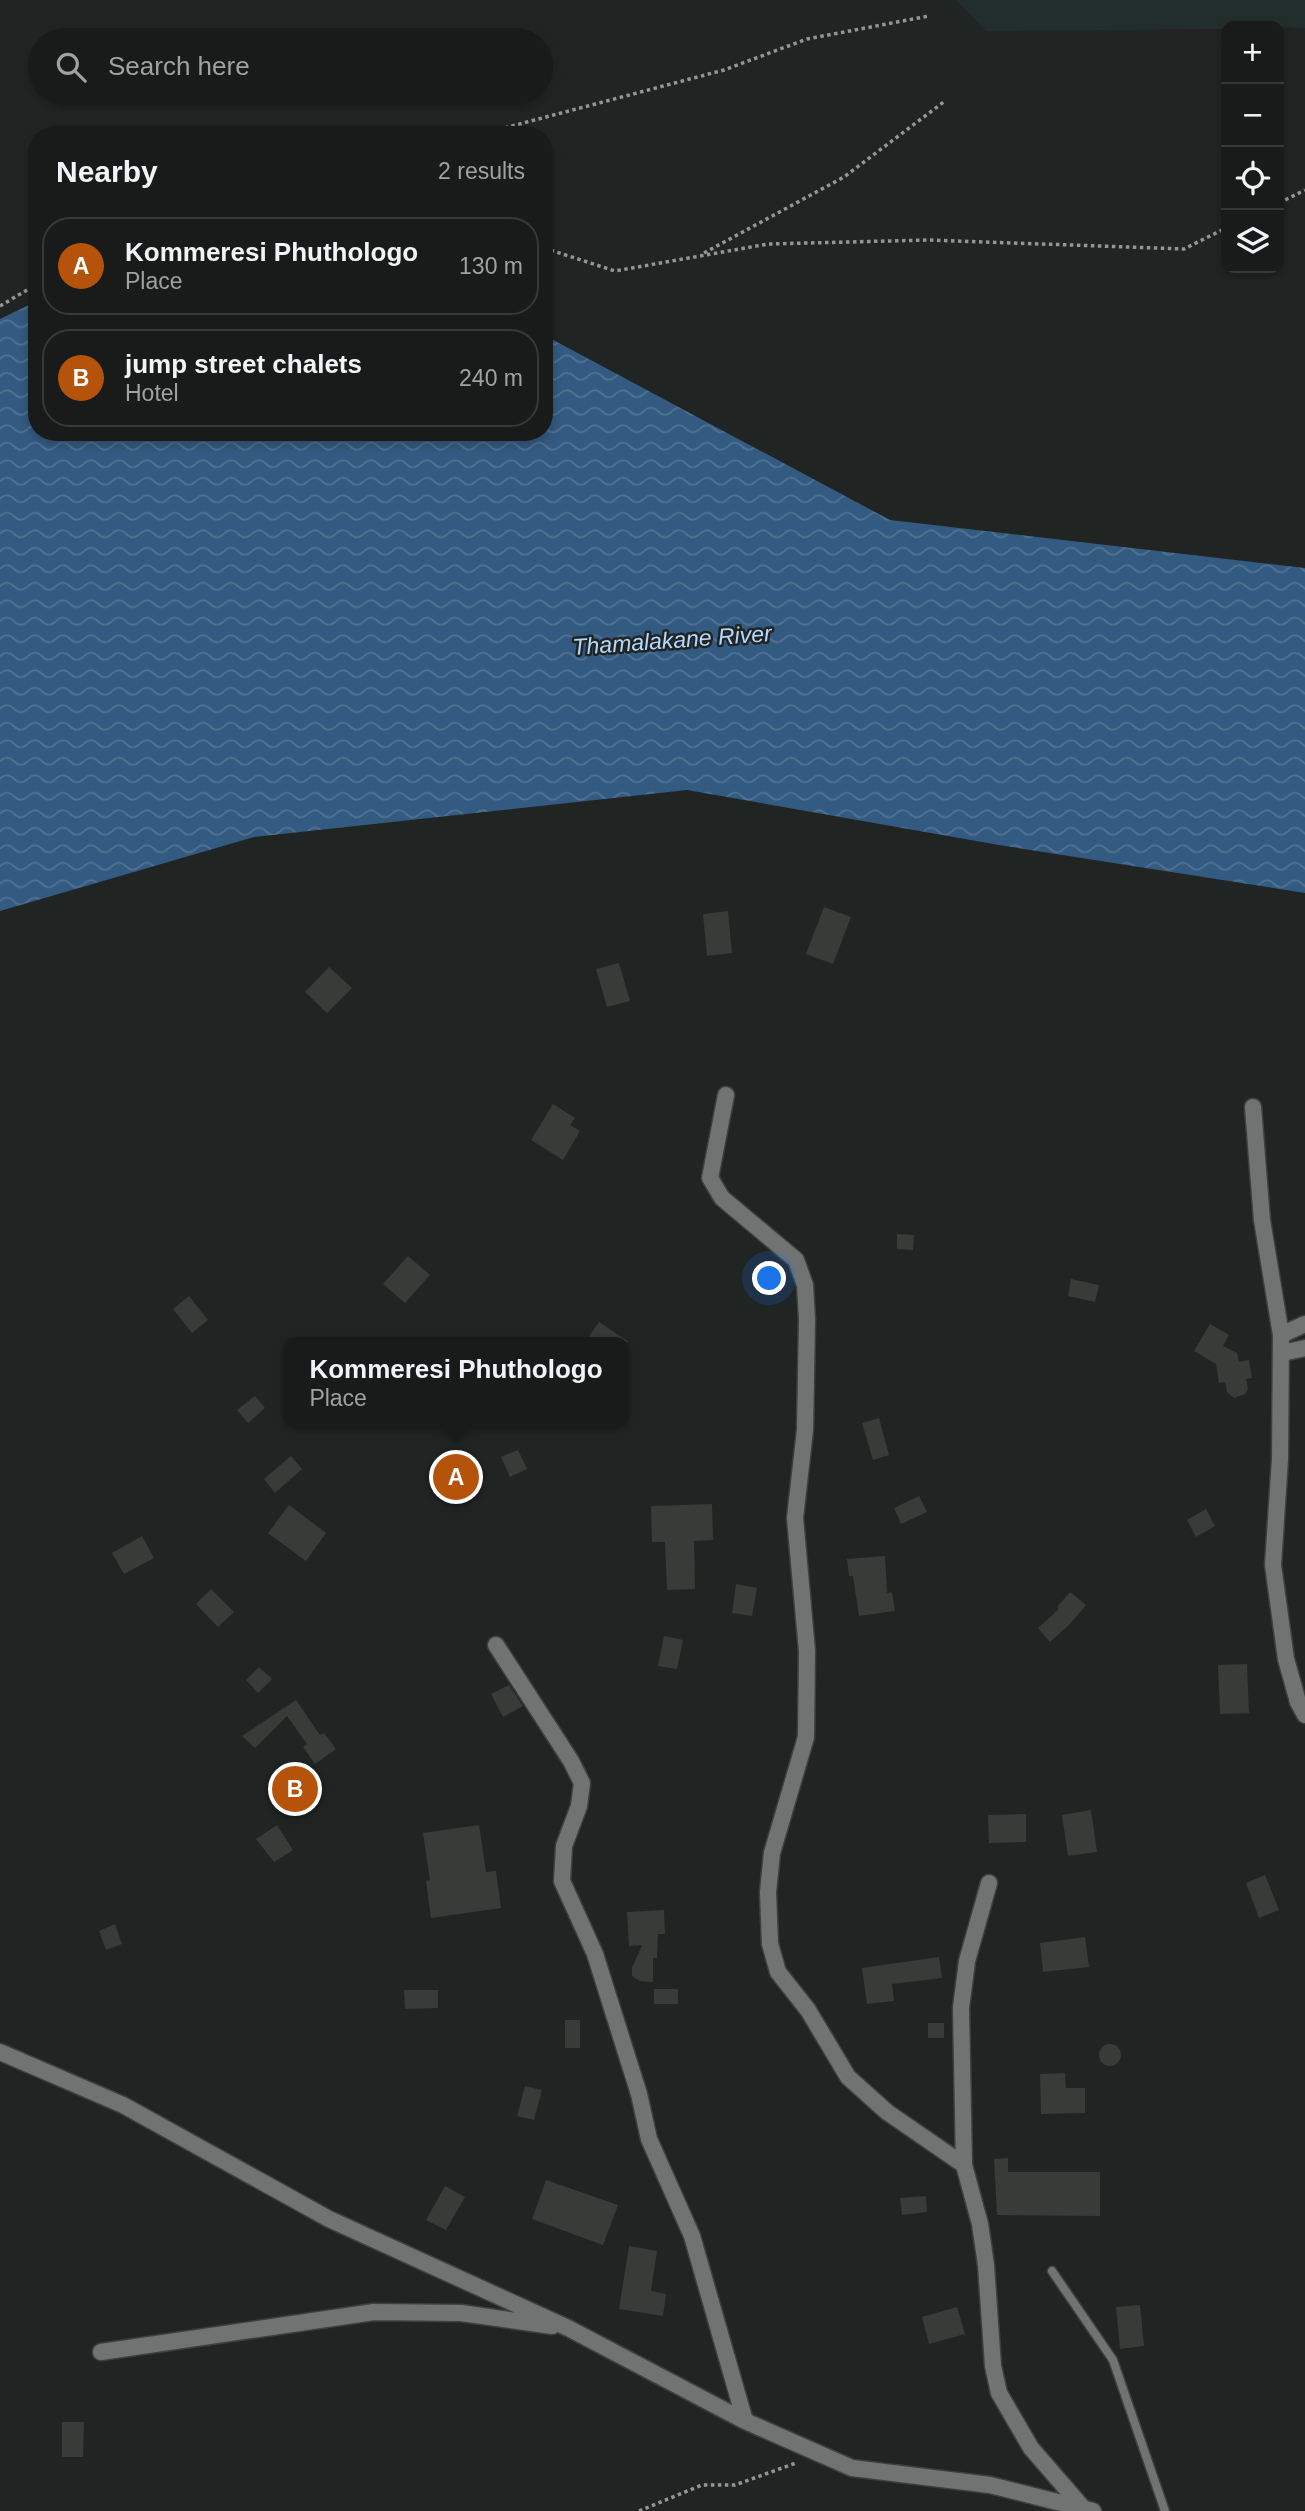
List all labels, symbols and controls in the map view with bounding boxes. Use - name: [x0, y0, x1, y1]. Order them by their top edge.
- map controls: [1221, 21, 1284, 273]
- button: +: [1221, 21, 1284, 84]
- search box: [28, 28, 553, 105]
- icon: search: [52, 48, 90, 86]
- text: Search here: [108, 51, 250, 81]
- button: −: [1221, 84, 1284, 147]
- button: locate: [1221, 147, 1284, 210]
- text: Nearby: [56, 155, 158, 188]
- text: 2 results: [438, 158, 525, 184]
- button: layers: [1221, 210, 1284, 273]
- text: Kommeresi Phuthologo: [125, 237, 418, 267]
- text: A: [73, 253, 89, 279]
- text: 130 m: [459, 253, 523, 279]
- text: Place: [125, 268, 183, 294]
- text: jump street chalets: [125, 349, 362, 379]
- text: B: [73, 365, 89, 391]
- text: 240 m: [459, 365, 523, 391]
- text: Hotel: [125, 380, 179, 406]
- water label: Thamalakane River: [572, 620, 774, 660]
- your location: [752, 1261, 786, 1295]
- popup: [283, 1337, 629, 1428]
- text: Kommeresi Phuthologo: [309, 1354, 603, 1384]
- text: Place: [309, 1385, 367, 1411]
- pin: A: [433, 1451, 479, 1503]
- pin: B: [272, 1763, 318, 1815]

